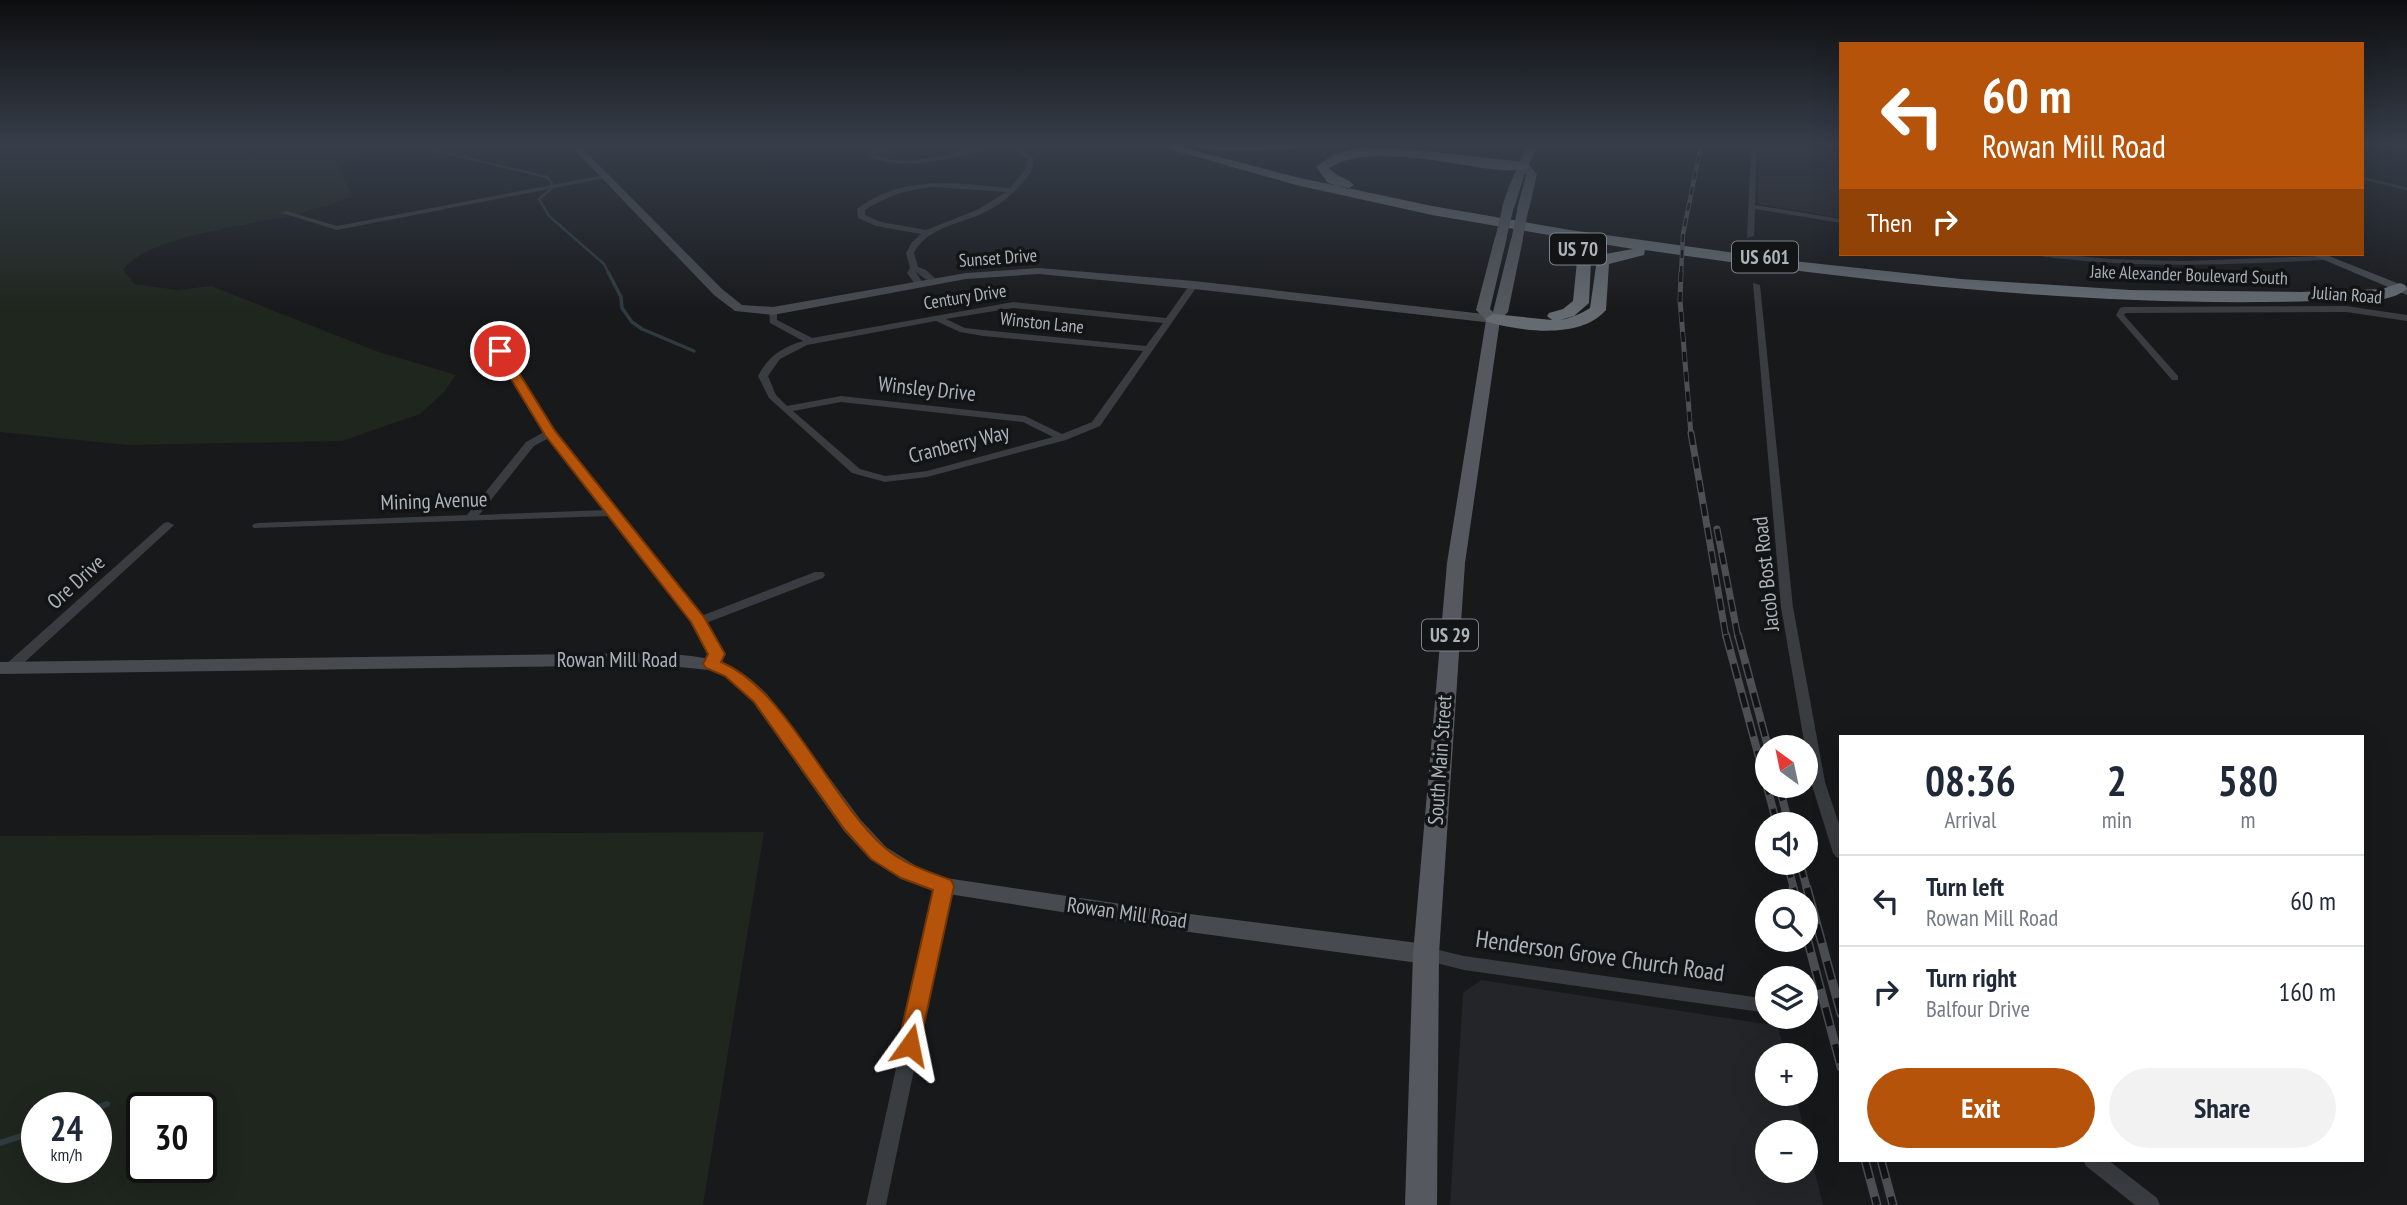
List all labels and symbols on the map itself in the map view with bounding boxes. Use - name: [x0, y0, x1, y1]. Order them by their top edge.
- road number: US 70: [1550, 233, 1606, 264]
- road number: US 601: [1732, 242, 1798, 272]
- street label: Sunset Drive: [958, 243, 1038, 272]
- street label: Jake Alexander Boulevard South: [2089, 260, 2288, 289]
- street label: Century Drive: [922, 279, 1008, 314]
- street label: Julian Road: [2310, 281, 2383, 308]
- street label: Winston Lane: [999, 307, 1085, 338]
- pin: [470, 321, 530, 381]
- street label: Winsley Drive: [877, 370, 977, 407]
- street label: Cranberry Way: [906, 418, 1012, 469]
- street label: Mining Avenue: [380, 485, 488, 516]
- street label: Jacob Bost Road: [1746, 515, 1785, 634]
- street label: Ore Drive: [41, 549, 110, 615]
- road number: US 29: [1422, 620, 1478, 650]
- street label: Rowan Mill Road: [557, 646, 677, 673]
- street label: South Main Street: [1421, 694, 1458, 826]
- north arrow: [1755, 735, 1818, 798]
- street label: Rowan Mill Road: [1065, 891, 1189, 934]
- street label: Henderson Grove Church Road: [1474, 923, 1726, 988]
- position arrow: [873, 1008, 947, 1082]
- speed limit sign: 30: [126, 1092, 217, 1183]

